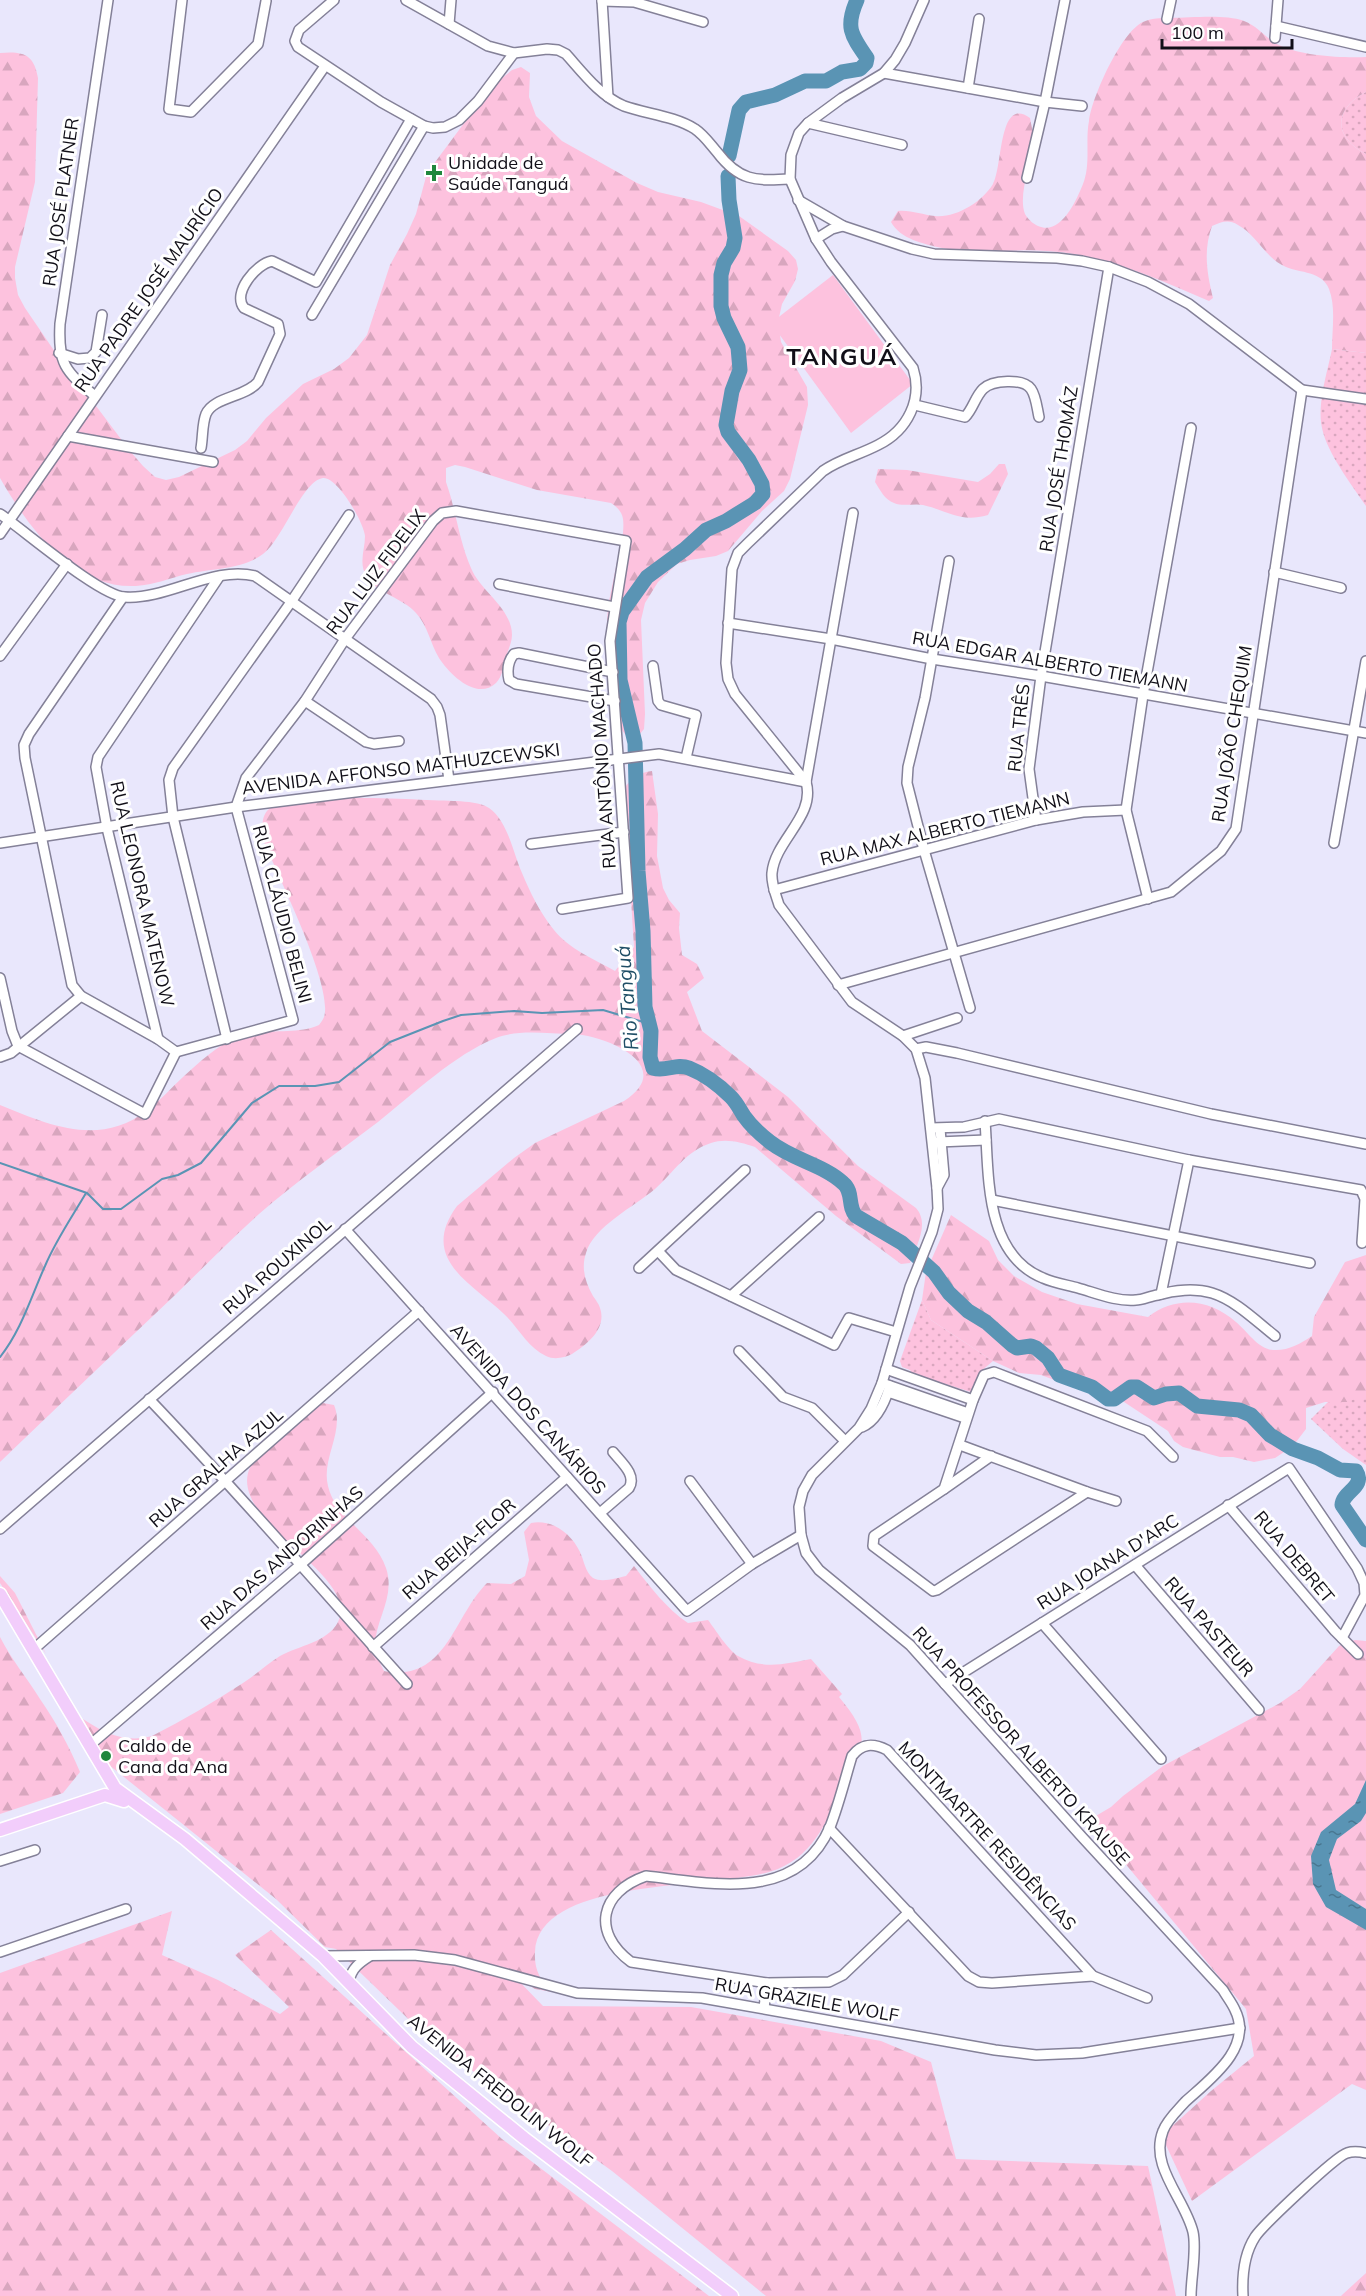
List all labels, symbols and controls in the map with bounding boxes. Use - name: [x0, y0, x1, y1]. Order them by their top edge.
- scale bar: [1162, 12, 1292, 50]
- text: 100 m: [1171, 21, 1224, 44]
- street label: RUA JOSÉ PLATNER: [37, 116, 84, 288]
- place label: Unidade de Saúde Tanguá: [448, 151, 569, 195]
- marker: Unidade de Saúde Tanguá: [425, 164, 443, 182]
- street label: RUA PADRE JOSÉ MAURÍCIO: [69, 183, 228, 396]
- district label: TANGUÁ: [786, 341, 898, 371]
- street label: RUA JOSÉ THOMÁZ: [1034, 384, 1083, 553]
- street label: RUA LUIZ FIDELIX: [321, 504, 430, 639]
- street label: RUA EDGAR ALBERTO TIEMANN: [911, 626, 1190, 697]
- street label: RUA ANTÔNIO MACHADO: [582, 643, 621, 870]
- street label: RUA JOÃO CHEQUIM: [1206, 644, 1257, 824]
- street label: RUA TRÊS: [1002, 683, 1035, 773]
- street label: AVENIDA AFFONSO MATHUZCEWSKI: [241, 738, 561, 799]
- street label: RUA LEONORA MATENOW: [105, 779, 180, 1009]
- street label: RUA MAX ALBERTO TIEMANN: [818, 786, 1072, 871]
- street label: RUA CLÁUDIO BELINI: [248, 822, 317, 1006]
- water label: Rio Tanguá: [609, 945, 644, 1051]
- street label: RUA ROUXINOL: [218, 1212, 336, 1319]
- street label: AVENIDA DOS CANÁRIOS: [446, 1318, 611, 1499]
- street label: RUA GRALHA AZUL: [144, 1403, 288, 1532]
- street label: RUA DAS ANDORINHAS: [195, 1481, 368, 1635]
- street label: RUA BEIJA-FLOR: [397, 1493, 520, 1604]
- street label: RUA DEBRET: [1249, 1506, 1340, 1608]
- street label: RUA JOANA D'ARC: [1033, 1509, 1183, 1615]
- street label: RUA PASTEUR: [1160, 1572, 1259, 1681]
- street label: RUA PROFESSOR ALBERTO KRAUSE: [908, 1621, 1135, 1870]
- place label: Caldo de Cana da Ana: [118, 1734, 228, 1778]
- street label: MONTMARTRE RESIDÊNCIAS: [894, 1736, 1081, 1935]
- marker: Caldo de Cana da Ana: [99, 1749, 113, 1763]
- street label: RUA GRAZIELE WOLF: [713, 1972, 901, 2027]
- street label: AVENIDA FREDOLIN WOLF: [403, 2009, 597, 2172]

